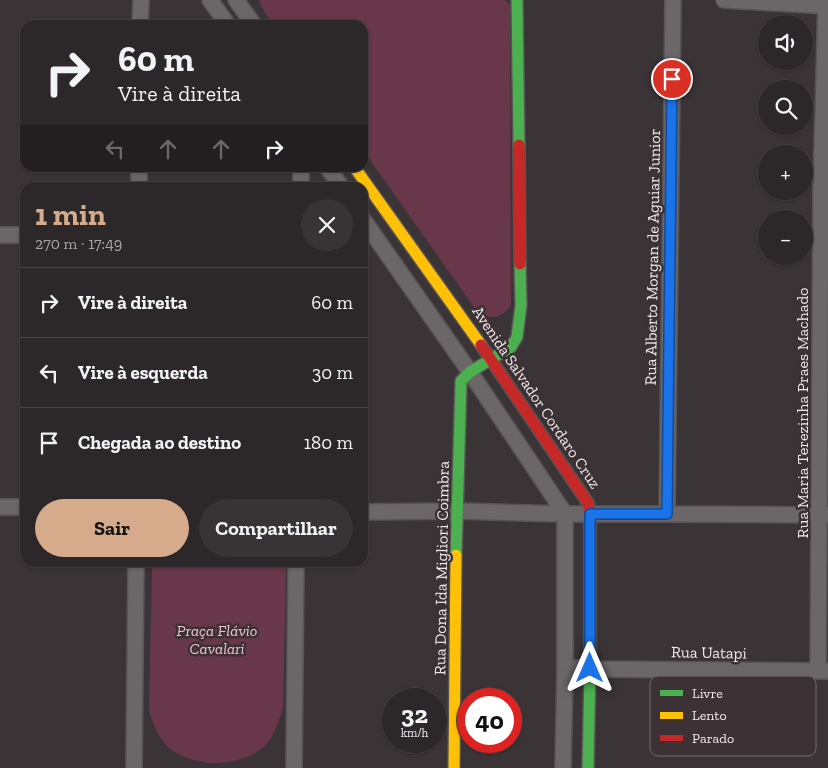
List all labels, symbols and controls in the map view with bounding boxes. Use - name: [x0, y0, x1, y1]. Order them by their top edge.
- map controls: [758, 15, 813, 265]
- button: sound: [758, 15, 813, 70]
- text: 60 m: [118, 38, 194, 80]
- icon: right: [35, 40, 100, 105]
- pin: [651, 58, 693, 100]
- icon: arrive: [658, 65, 686, 93]
- text: Vire à direita: [118, 80, 241, 107]
- button: search: [758, 80, 813, 135]
- street label: Rua Alberto Morgan de Aguiar Junior: [641, 128, 664, 386]
- icon: left: [101, 135, 129, 163]
- icon: ahead: [154, 135, 182, 163]
- icon: ahead: [207, 135, 235, 163]
- icon: right: [260, 135, 288, 163]
- button: +: [758, 145, 813, 200]
- text: 1 min: [35, 197, 106, 233]
- button: close: [301, 199, 353, 251]
- button: −: [758, 210, 813, 265]
- text: 270 m · 17:49: [35, 234, 122, 253]
- street label: Rua Maria Terezinha Praes Machado: [793, 288, 812, 538]
- icon: right: [35, 289, 63, 317]
- text: Vire à direita: [78, 291, 187, 314]
- text: 60 m: [311, 291, 353, 314]
- street label: Avenida Salvador Cordaro Cruz: [468, 302, 605, 492]
- icon: left: [35, 359, 63, 387]
- text: Vire à esquerda: [78, 361, 208, 384]
- text: 30 m: [312, 361, 353, 384]
- icon: arrive: [35, 429, 63, 457]
- text: Chegada ao destino: [78, 431, 241, 454]
- text: 180 m: [304, 431, 353, 454]
- street label: Rua Dona Ida Migliori Coimbra: [430, 461, 453, 675]
- button: Sair: [35, 499, 189, 557]
- button: Compartilhar: [199, 499, 353, 557]
- park label: Praça Flávio Cavalari: [177, 621, 257, 658]
- position arrow: [563, 641, 615, 693]
- street label: Rua Uatapi: [671, 642, 748, 663]
- legend: [650, 676, 816, 756]
- text: Livre: [692, 685, 723, 702]
- speed limit sign: 40: [457, 688, 522, 753]
- text: 32: [401, 699, 428, 729]
- text: Lento: [692, 707, 727, 724]
- text: km/h: [401, 726, 428, 740]
- text: Parado: [692, 730, 734, 747]

